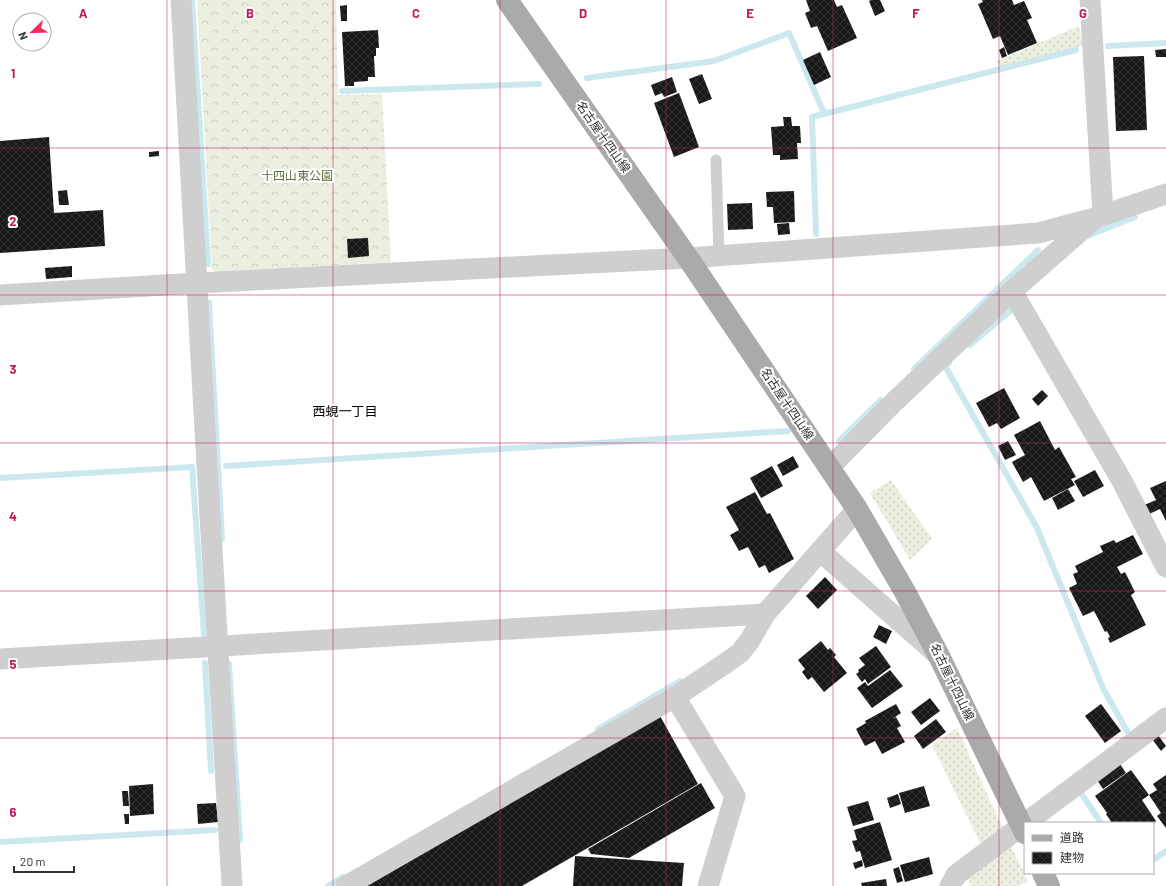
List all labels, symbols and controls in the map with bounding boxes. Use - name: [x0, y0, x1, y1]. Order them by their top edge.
- text: A: [79, 5, 88, 21]
- text: B: [246, 5, 254, 21]
- text: C: [412, 5, 420, 21]
- text: D: [579, 5, 587, 21]
- text: E: [746, 5, 754, 21]
- text: F: [912, 5, 920, 21]
- text: G: [1079, 5, 1087, 21]
- north arrow: [12, 12, 52, 52]
- text: N: [15, 30, 30, 42]
- text: 1: [11, 65, 15, 81]
- street label: 名古屋十四山線: [574, 98, 634, 175]
- park label: 十四山東公園: [261, 168, 333, 182]
- text: 2: [9, 213, 17, 229]
- text: 3: [9, 361, 17, 377]
- street label: 名古屋十四山線: [759, 365, 817, 442]
- district label: 西蜆一丁目: [312, 403, 378, 419]
- text: 4: [9, 508, 17, 524]
- street label: 名古屋十四山線: [928, 641, 978, 722]
- text: 5: [9, 656, 17, 672]
- text: 6: [10, 804, 17, 820]
- legend: [1024, 822, 1154, 874]
- text: 道路: [1060, 830, 1084, 844]
- scale bar: [14, 848, 74, 874]
- text: 建物: [1060, 850, 1084, 864]
- text: 20 m: [20, 854, 46, 868]

